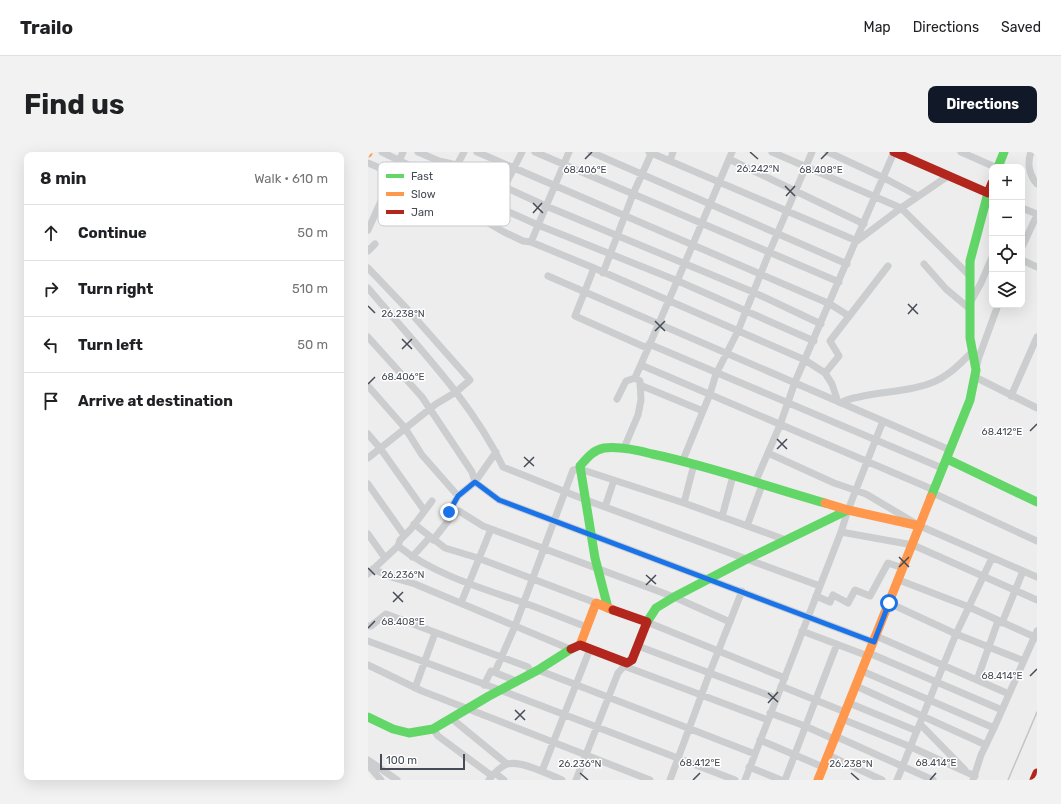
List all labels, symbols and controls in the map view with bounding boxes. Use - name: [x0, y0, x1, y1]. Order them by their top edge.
- text: Trailo: [20, 16, 73, 39]
- text: Map: [864, 19, 891, 36]
- text: Directions: [913, 19, 979, 36]
- text: Saved: [1001, 19, 1041, 36]
- button: Directions: [928, 86, 1037, 123]
- text: Find us: [24, 88, 124, 121]
- legend: [378, 162, 510, 226]
- text: 26.242°N: [736, 163, 780, 175]
- text: 68.406°E: [563, 164, 607, 176]
- text: 68.408°E: [799, 164, 843, 176]
- map controls: [989, 164, 1025, 308]
- button: +: [989, 164, 1025, 200]
- text: 8 min: [40, 168, 87, 188]
- text: Fast: [411, 170, 434, 183]
- text: Walk · 610 m: [254, 171, 328, 186]
- text: Slow: [411, 188, 436, 201]
- button: −: [989, 200, 1025, 236]
- text: Jam: [411, 206, 434, 219]
- icon: ahead: [40, 222, 62, 244]
- text: Continue: [78, 224, 147, 242]
- text: 50 m: [297, 225, 328, 240]
- button: locate: [989, 236, 1025, 272]
- button: layers: [989, 272, 1025, 308]
- icon: right: [40, 278, 62, 300]
- text: Turn right: [78, 280, 153, 298]
- text: 510 m: [292, 281, 328, 296]
- text: 26.238°N: [381, 308, 425, 320]
- icon: left: [40, 334, 62, 356]
- text: Turn left: [78, 336, 143, 354]
- text: 50 m: [297, 337, 328, 352]
- text: 68.406°E: [381, 371, 425, 383]
- icon: arrive: [40, 390, 62, 412]
- text: Arrive at destination: [78, 392, 233, 410]
- text: 68.412°E: [982, 426, 1022, 438]
- route end: [440, 503, 458, 521]
- text: 26.236°N: [381, 569, 425, 581]
- route start: [880, 594, 898, 612]
- text: 68.408°E: [381, 616, 425, 628]
- text: 68.414°E: [981, 670, 1023, 682]
- scale bar: [380, 752, 465, 771]
- text: 100 m: [386, 754, 417, 767]
- text: 68.412°E: [680, 757, 720, 769]
- text: 68.414°E: [915, 757, 957, 769]
- text: 26.236°N: [558, 758, 602, 770]
- text: 26.238°N: [829, 758, 873, 770]

